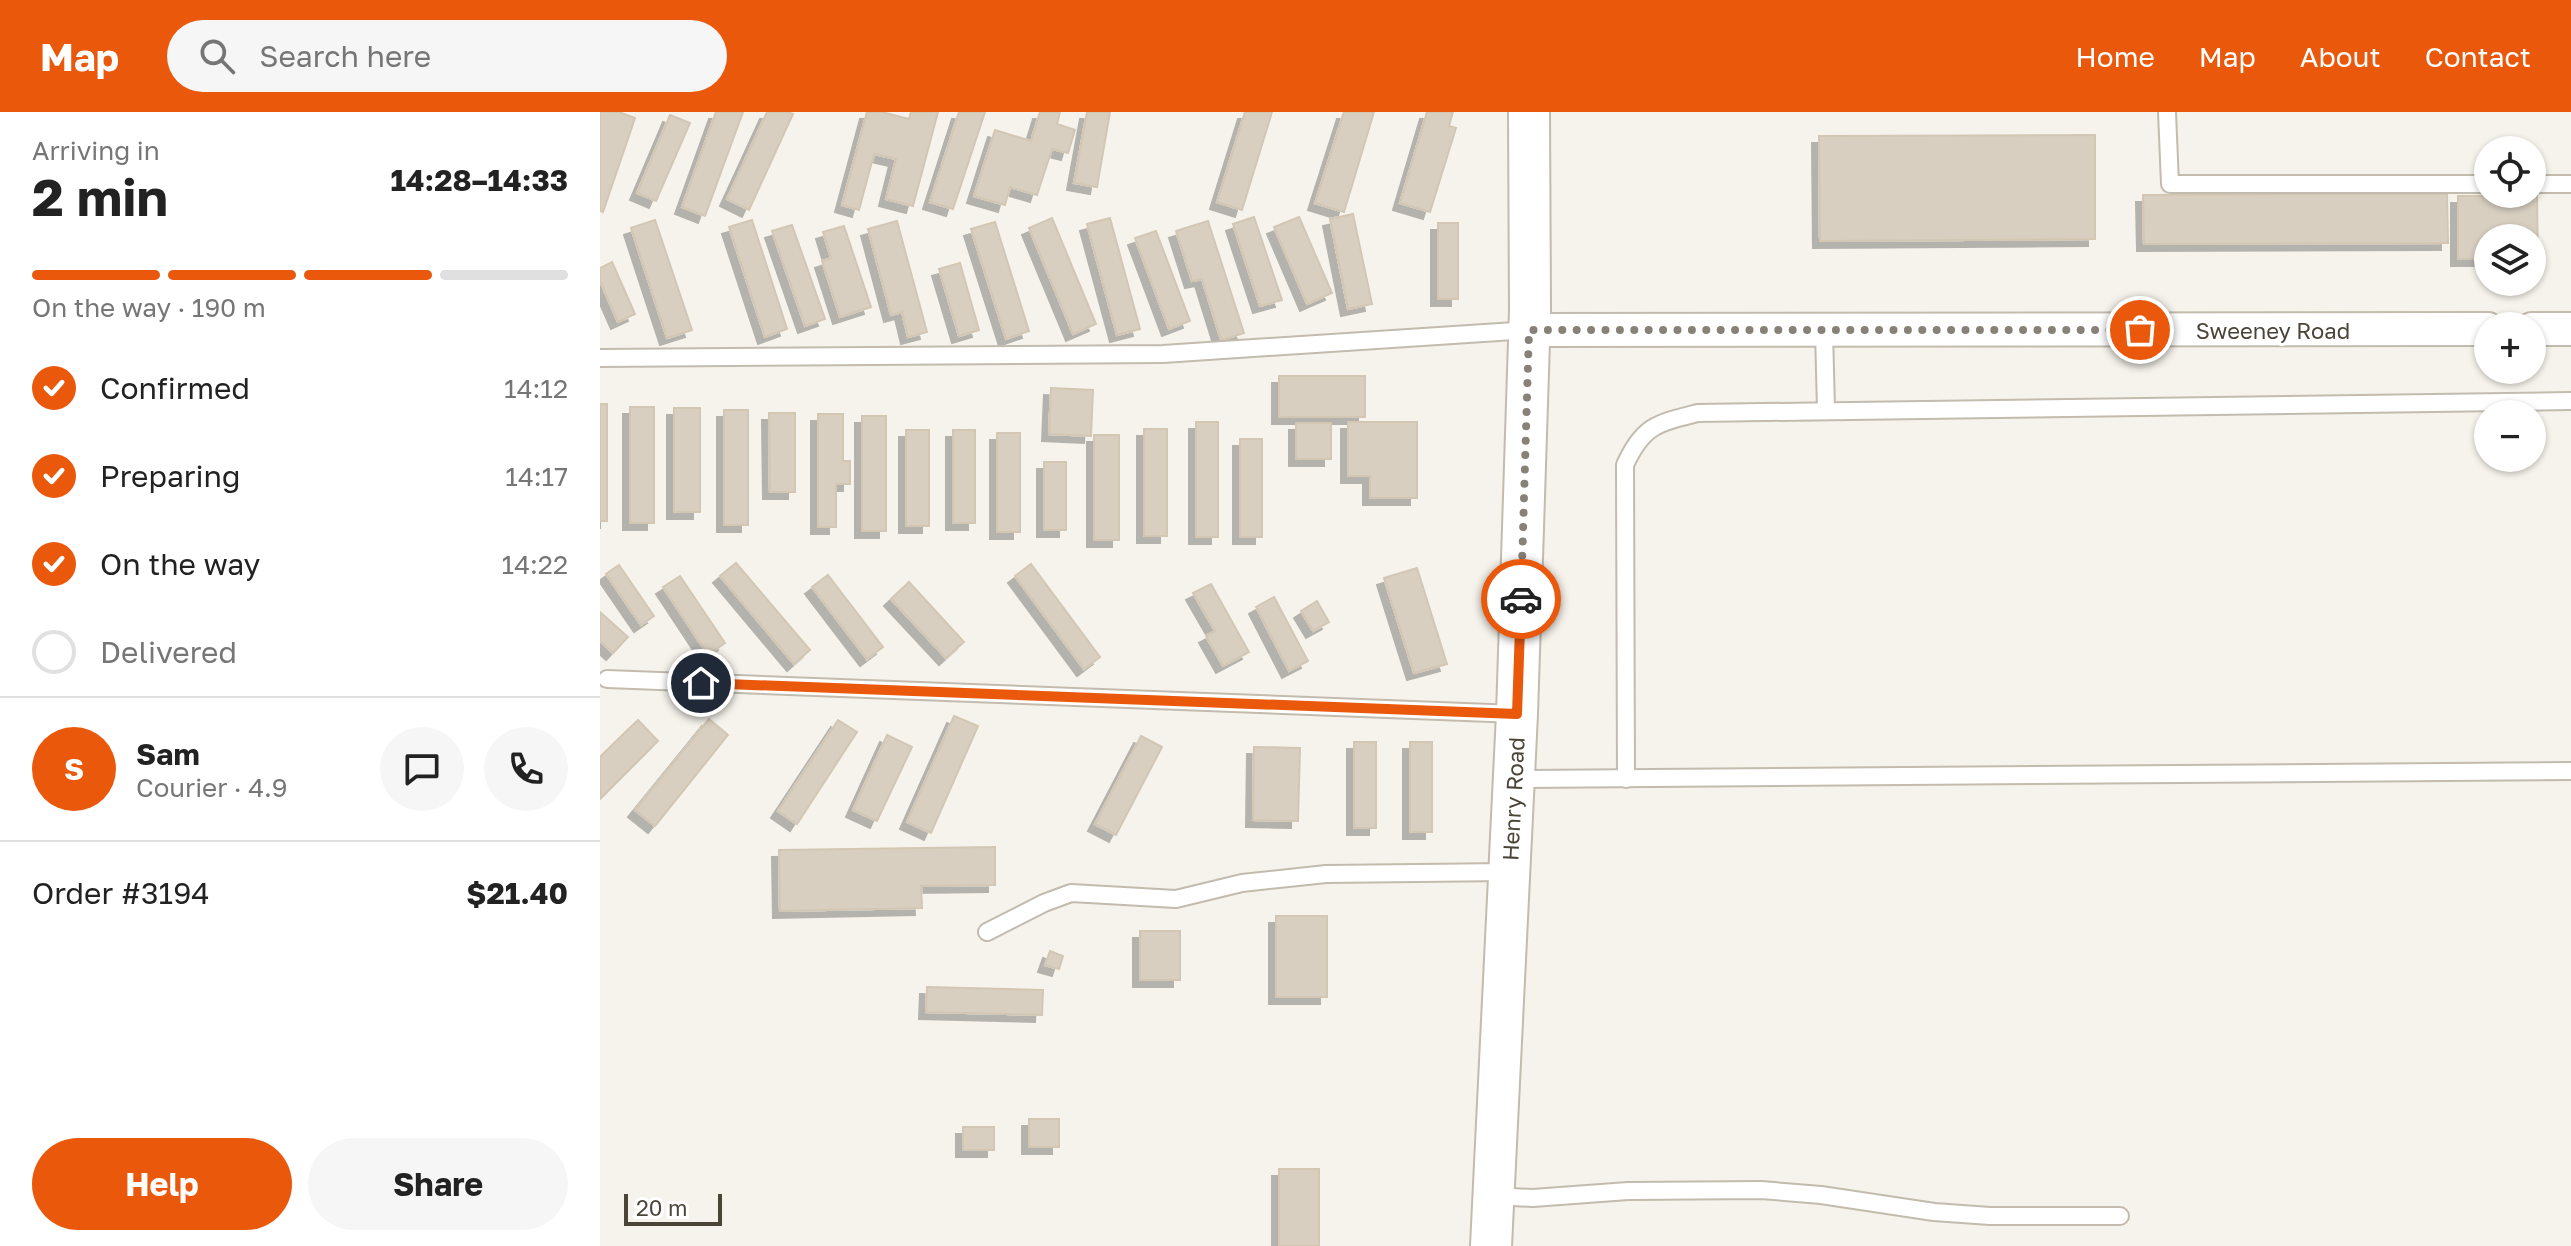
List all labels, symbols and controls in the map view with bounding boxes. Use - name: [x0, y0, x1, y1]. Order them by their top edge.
- search box: [167, 20, 727, 92]
- text: Map: [40, 34, 119, 79]
- icon: search: [195, 34, 239, 78]
- text: Search here: [259, 38, 431, 74]
- text: Home: [2076, 40, 2155, 73]
- text: Map: [2199, 40, 2256, 73]
- text: About: [2300, 40, 2381, 73]
- text: Contact: [2425, 40, 2531, 73]
- text: Arriving in: [32, 135, 160, 166]
- map controls: [2474, 136, 2546, 472]
- button: locate: [2474, 136, 2546, 208]
- text: 14:28–14:33: [390, 162, 568, 198]
- text: 2 min: [32, 165, 168, 227]
- button: layers: [2474, 224, 2546, 296]
- text: On the way · 190 m: [32, 292, 266, 323]
- pin: [2106, 296, 2174, 364]
- icon: bag: [2118, 308, 2162, 352]
- button: +: [2474, 312, 2546, 384]
- street label: Sweeney Road: [2196, 317, 2350, 344]
- icon: check: [32, 366, 76, 410]
- text: Confirmed: [100, 370, 250, 406]
- text: 14:12: [504, 373, 568, 404]
- button: −: [2474, 400, 2546, 472]
- icon: check: [32, 454, 76, 498]
- text: Preparing: [100, 458, 241, 494]
- text: 14:17: [505, 461, 568, 492]
- icon: check: [32, 542, 76, 586]
- text: On the way: [100, 546, 260, 582]
- text: 14:22: [502, 549, 568, 580]
- courier: [1481, 559, 1561, 639]
- icon: car: [1499, 577, 1543, 621]
- text: Delivered: [100, 634, 237, 670]
- pin: [667, 649, 735, 717]
- icon: home: [679, 661, 723, 705]
- button: chat: [380, 727, 464, 811]
- button: phone: [484, 727, 568, 811]
- text: Sam: [136, 736, 200, 772]
- street label: Henry Road: [1496, 736, 1530, 862]
- text: S: [64, 751, 84, 787]
- text: Courier · 4.9: [136, 772, 288, 803]
- text: Order #3194: [32, 875, 210, 911]
- text: $21.40: [466, 875, 568, 911]
- button: Help: [32, 1138, 292, 1230]
- button: Share: [308, 1138, 568, 1230]
- scale bar: [624, 1190, 722, 1226]
- text: 20 m: [636, 1194, 687, 1221]

